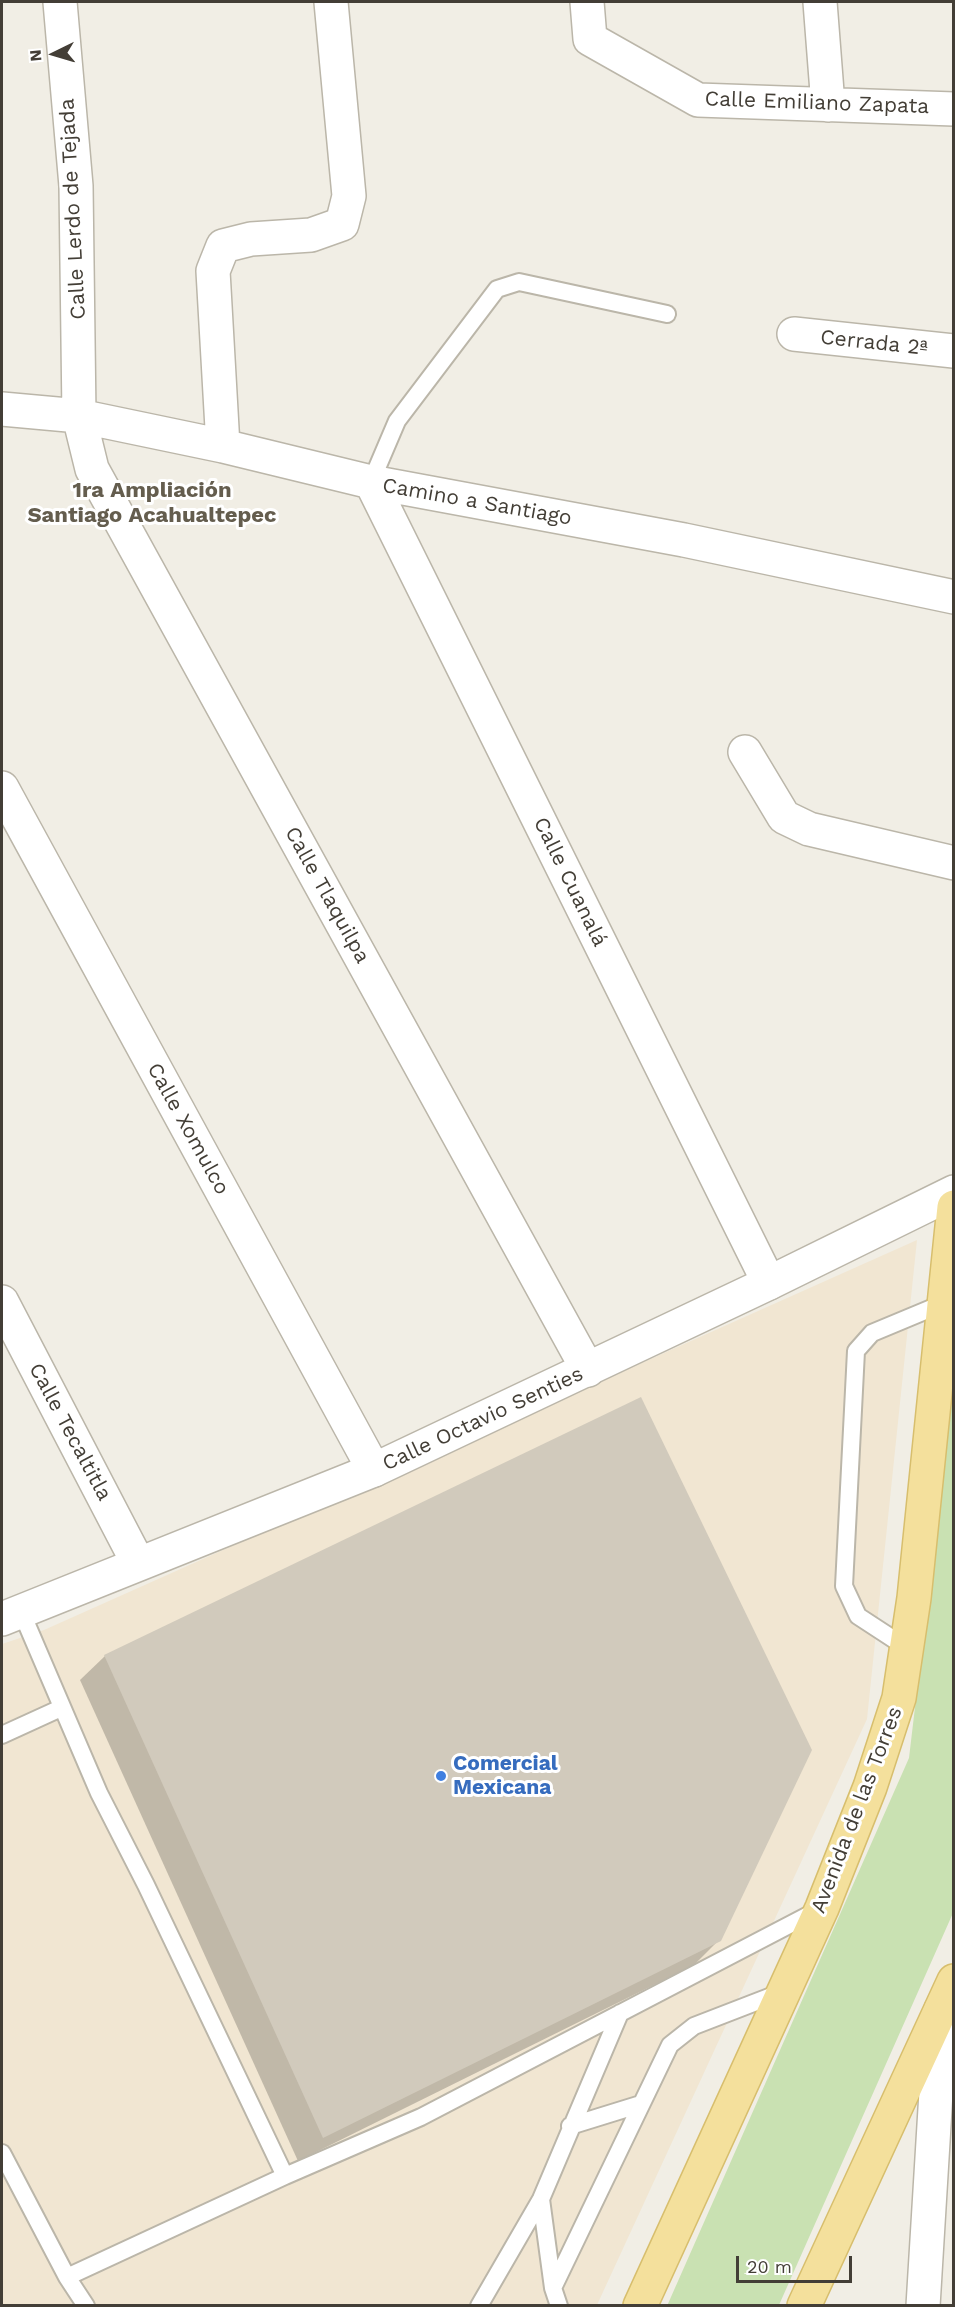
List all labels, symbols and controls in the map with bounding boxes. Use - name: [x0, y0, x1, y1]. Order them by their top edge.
- north arrow: [24, 24, 84, 84]
- text: N: [26, 49, 46, 62]
- street label: Calle Emiliano Zapata: [704, 86, 930, 120]
- street label: Calle Lerdo de Tejada: [55, 98, 91, 320]
- street label: Cerrada 2ª: [819, 325, 929, 361]
- street label: Camino a Santiago: [380, 473, 574, 531]
- district label: 1ra Ampliación Santiago Acahualtepec: [27, 478, 277, 530]
- street label: Calle Cuanalá: [528, 813, 612, 951]
- street label: Calle Tlaquilpa: [279, 822, 375, 968]
- street label: Calle Xomulco: [141, 1059, 235, 1199]
- street label: Calle Tecaltitla: [23, 1359, 117, 1505]
- street label: Calle Octavio Senties: [379, 1361, 587, 1477]
- street label: Avenida de las Torres: [806, 1703, 908, 1917]
- place label: Comercial Mexicana: [453, 1751, 558, 1801]
- marker: Comercial Mexicana: [434, 1769, 448, 1783]
- scale bar: [739, 2244, 854, 2282]
- text: 20 m: [747, 2256, 792, 2277]

